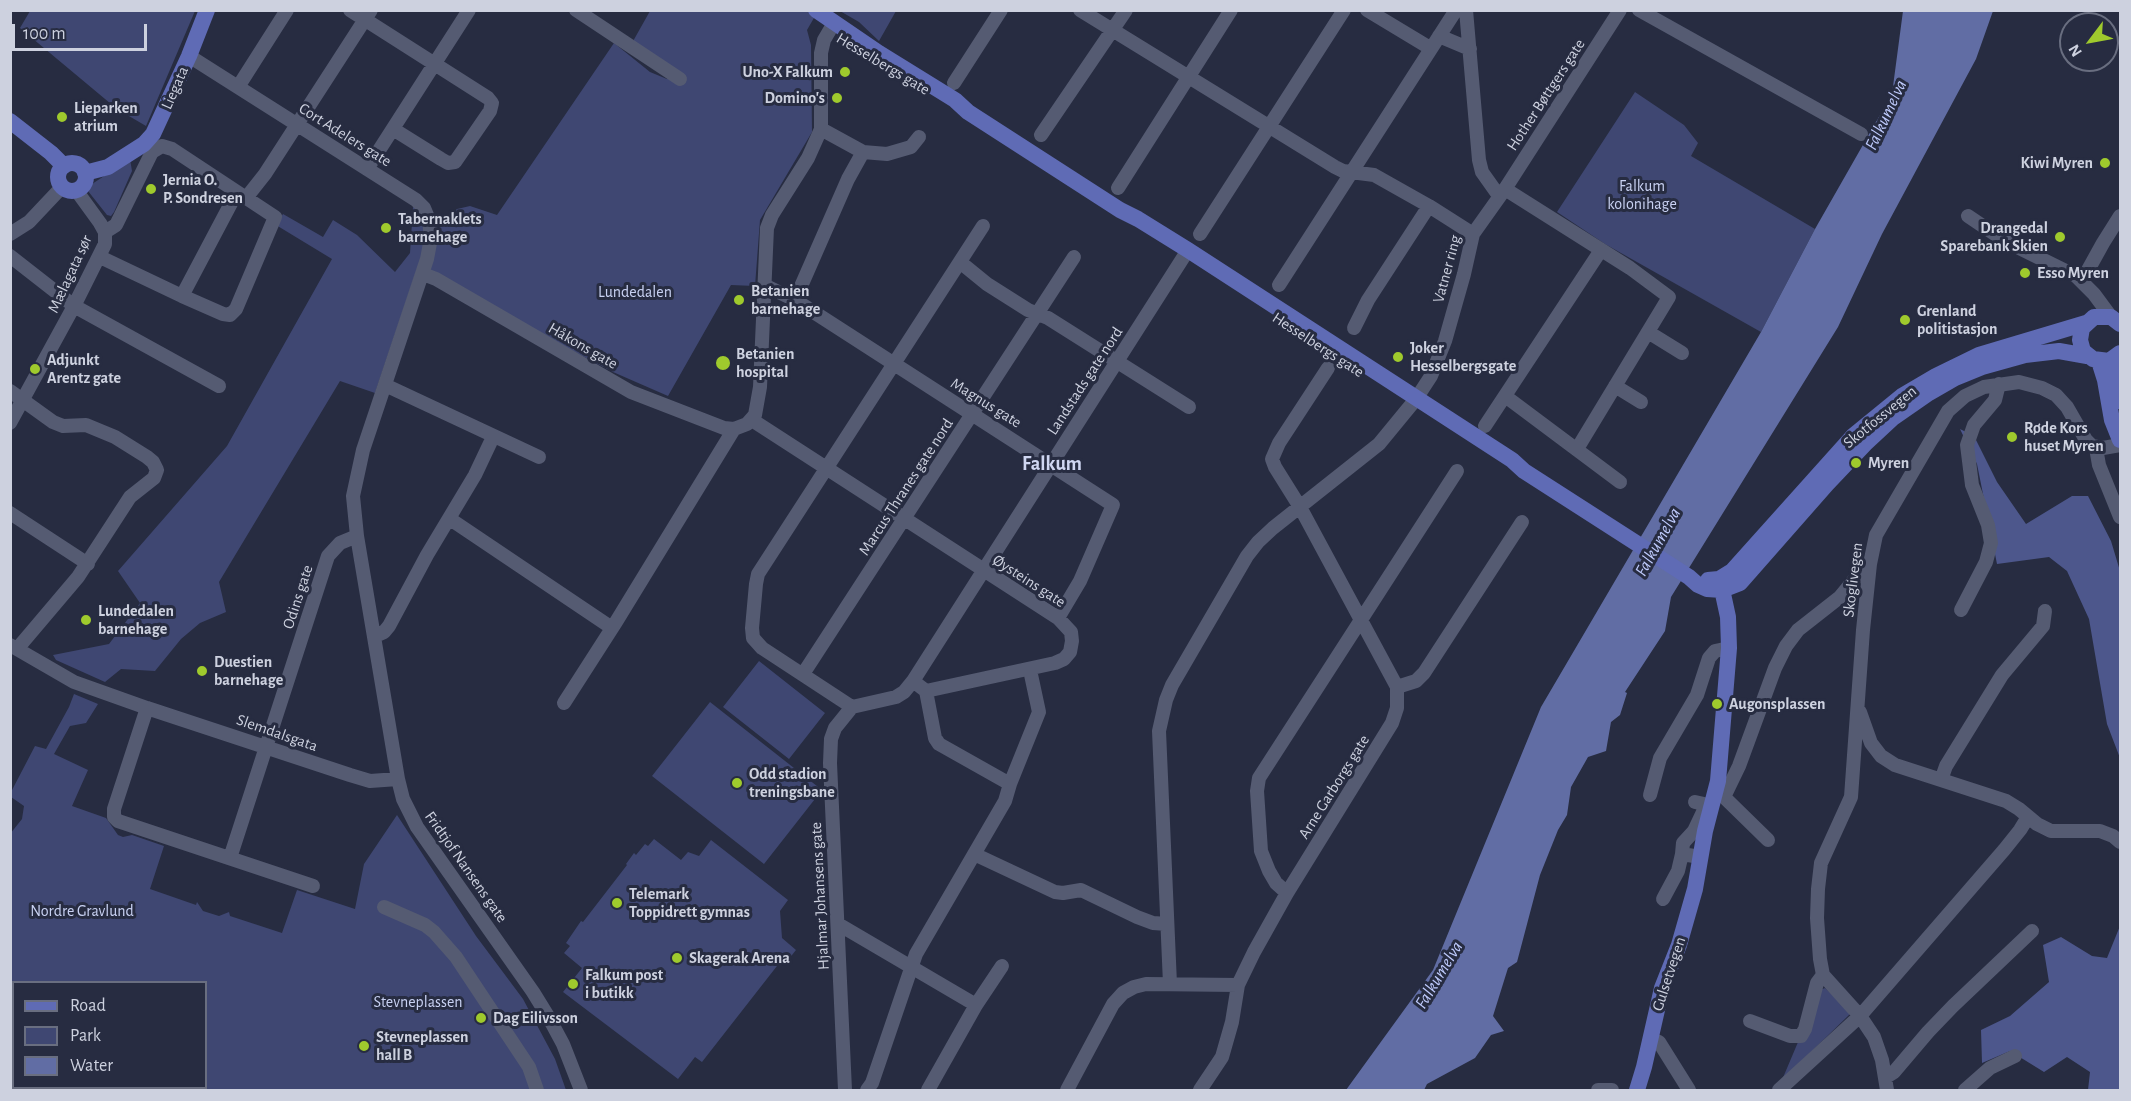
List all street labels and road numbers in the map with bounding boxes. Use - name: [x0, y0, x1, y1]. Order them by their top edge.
- street label: Hesselbergs gate: [833, 29, 933, 99]
- street label: Hother Bøttgers gate: [1503, 36, 1589, 154]
- street label: Liegata: [157, 63, 193, 113]
- street label: Cort Adelers gate: [295, 99, 395, 171]
- street label: Mælagata sør: [44, 232, 96, 316]
- street label: Vatner ring: [1429, 233, 1465, 305]
- street label: Hesselbergs gate: [1269, 308, 1367, 382]
- street label: Håkons gate: [545, 318, 621, 374]
- street label: Landstads gate nord: [1043, 323, 1127, 439]
- street label: Magnus gate: [947, 374, 1025, 432]
- street label: Skotfossvegen: [1839, 382, 1921, 452]
- street label: Marcus Thranes gate nord: [855, 415, 957, 559]
- street label: Skoglivegen: [1839, 542, 1867, 618]
- street label: Øysteins gate: [989, 550, 1069, 612]
- street label: Odins gate: [279, 562, 317, 632]
- street label: Slemdalsgata: [234, 710, 320, 756]
- street label: Arne Garborgs gate: [1294, 731, 1374, 843]
- street label: Fridtjof Nansens gate: [420, 808, 512, 926]
- street label: Hjalmar Johansens gate: [807, 822, 833, 970]
- street label: Gulsetvegen: [1648, 934, 1690, 1014]

